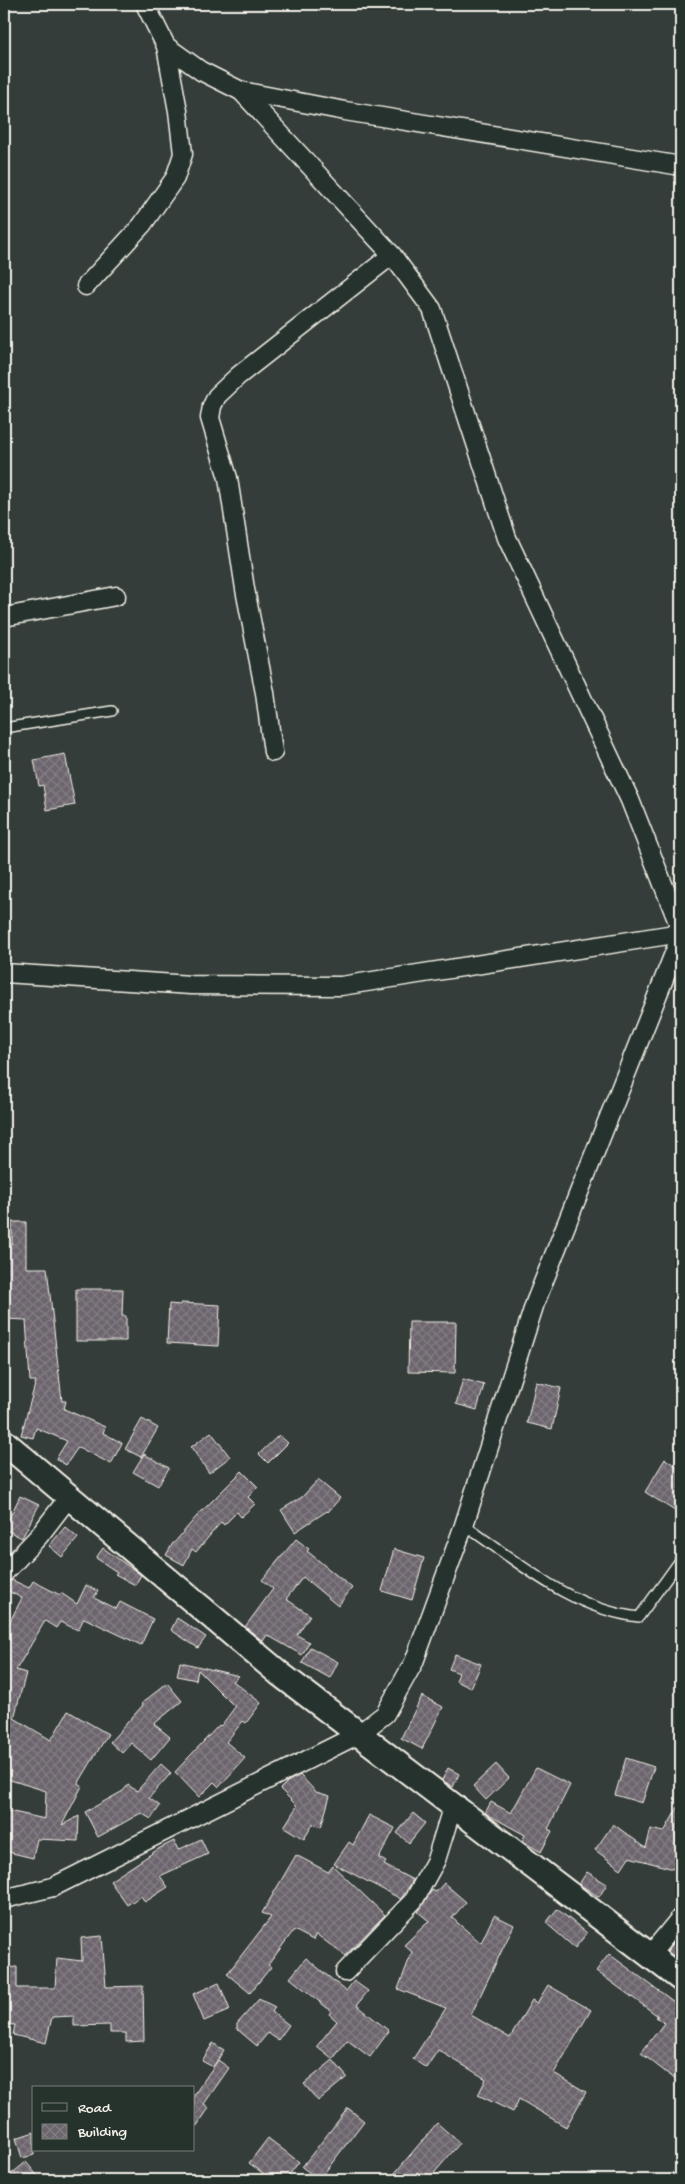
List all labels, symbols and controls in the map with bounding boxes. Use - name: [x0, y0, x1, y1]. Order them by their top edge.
- legend: [32, 2086, 195, 2152]
- text: Road: [78, 2100, 112, 2118]
- text: Building: [77, 2124, 127, 2142]

